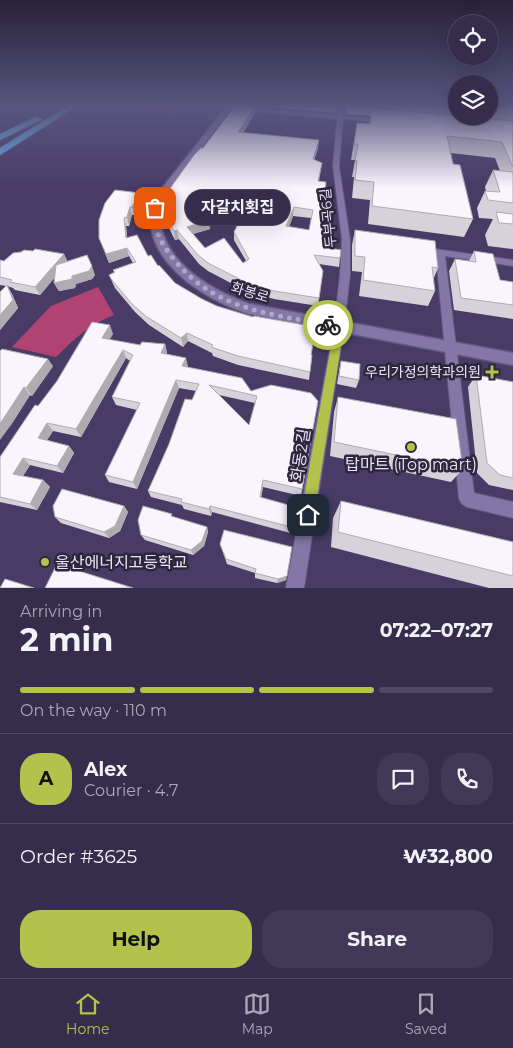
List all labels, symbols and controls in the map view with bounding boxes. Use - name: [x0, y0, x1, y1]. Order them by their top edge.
- map controls: [448, 15, 498, 125]
- button: locate: [448, 15, 498, 65]
- button: layers: [448, 75, 498, 125]
- pin: [134, 187, 176, 229]
- street label: 두부곡6길: [316, 187, 340, 249]
- callout: 자갈치횟집: [185, 190, 290, 226]
- icon: bag: [141, 194, 169, 222]
- text: 자갈치횟집: [201, 198, 274, 217]
- street label: 화봉로: [229, 278, 271, 306]
- courier: [303, 300, 353, 350]
- icon: bike: [314, 311, 342, 339]
- place label: 우리가정의학과의원: [365, 363, 481, 381]
- marker: 우리가정의학과의원: [485, 365, 499, 379]
- street label: 화동2길: [287, 427, 314, 483]
- marker: 탑마트 (Top mart): [405, 441, 417, 453]
- place label: 탑마트 (Top mart): [345, 455, 477, 474]
- pin: [287, 494, 329, 536]
- icon: home: [294, 501, 322, 529]
- place label: 울산에너지고등학교: [55, 553, 187, 572]
- marker: 울산에너지고등학교: [39, 556, 51, 568]
- text: Arriving in: [20, 602, 102, 621]
- text: 07:22–07:27: [380, 619, 493, 642]
- text: 2 min: [20, 620, 113, 659]
- text: On the way · 110 m: [20, 701, 167, 720]
- button: chat: [377, 753, 429, 805]
- button: phone: [441, 753, 493, 805]
- text: Alex: [84, 758, 127, 781]
- text: A: [39, 767, 53, 790]
- text: Courier · 4.7: [84, 781, 178, 800]
- text: Order #3625: [20, 845, 137, 868]
- text: ₩32,800: [403, 845, 493, 868]
- button: Help: [20, 910, 252, 968]
- button: Share: [262, 910, 493, 968]
- tab: Home: [66, 990, 110, 1038]
- tab: Map: [242, 990, 273, 1038]
- tab: Saved: [405, 990, 447, 1038]

